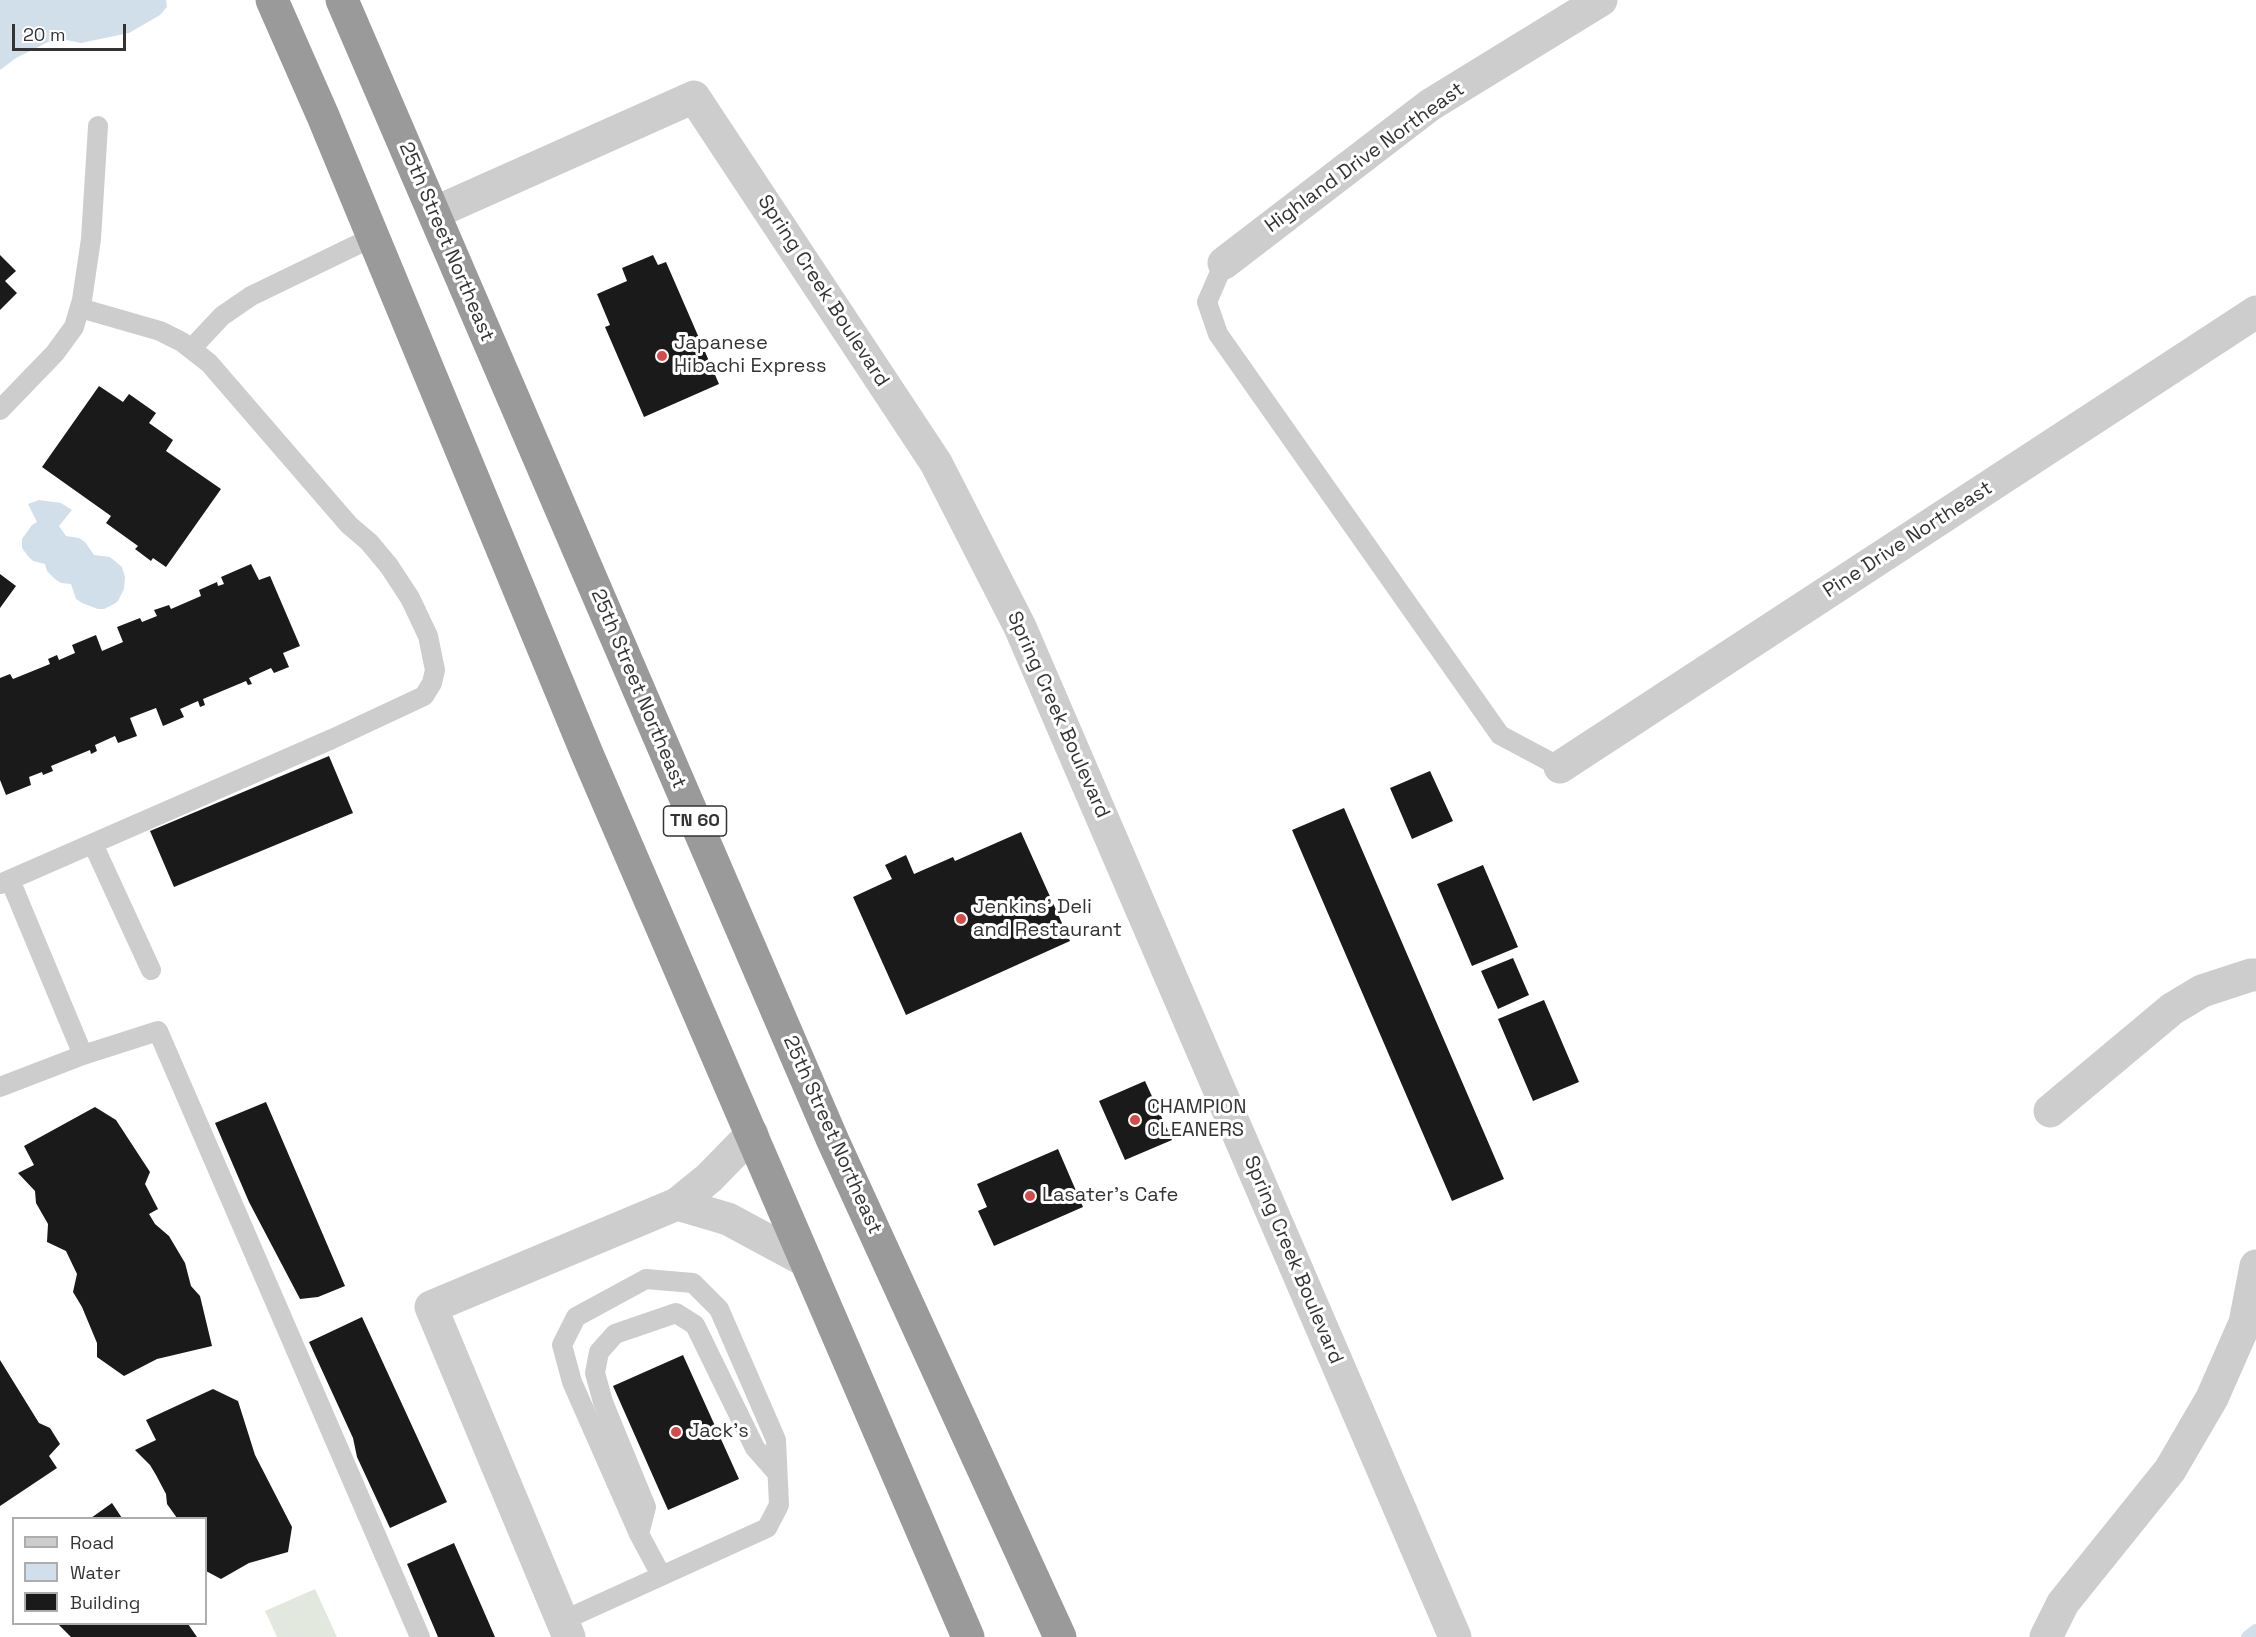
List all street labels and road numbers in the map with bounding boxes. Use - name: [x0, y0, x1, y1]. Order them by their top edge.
- street label: Highland Drive Northeast: [1261, 78, 1469, 238]
- street label: 25th Street Northeast: [393, 139, 499, 345]
- street label: Spring Creek Boulevard: [752, 191, 894, 391]
- street label: Pine Drive Northeast: [1819, 476, 1997, 604]
- street label: 25th Street Northeast: [585, 586, 691, 792]
- street label: Spring Creek Boulevard: [1002, 608, 1114, 822]
- road number: TN 60: [664, 806, 726, 836]
- street label: 25th Street Northeast: [777, 1032, 887, 1238]
- street label: Spring Creek Boulevard: [1238, 1152, 1348, 1368]

